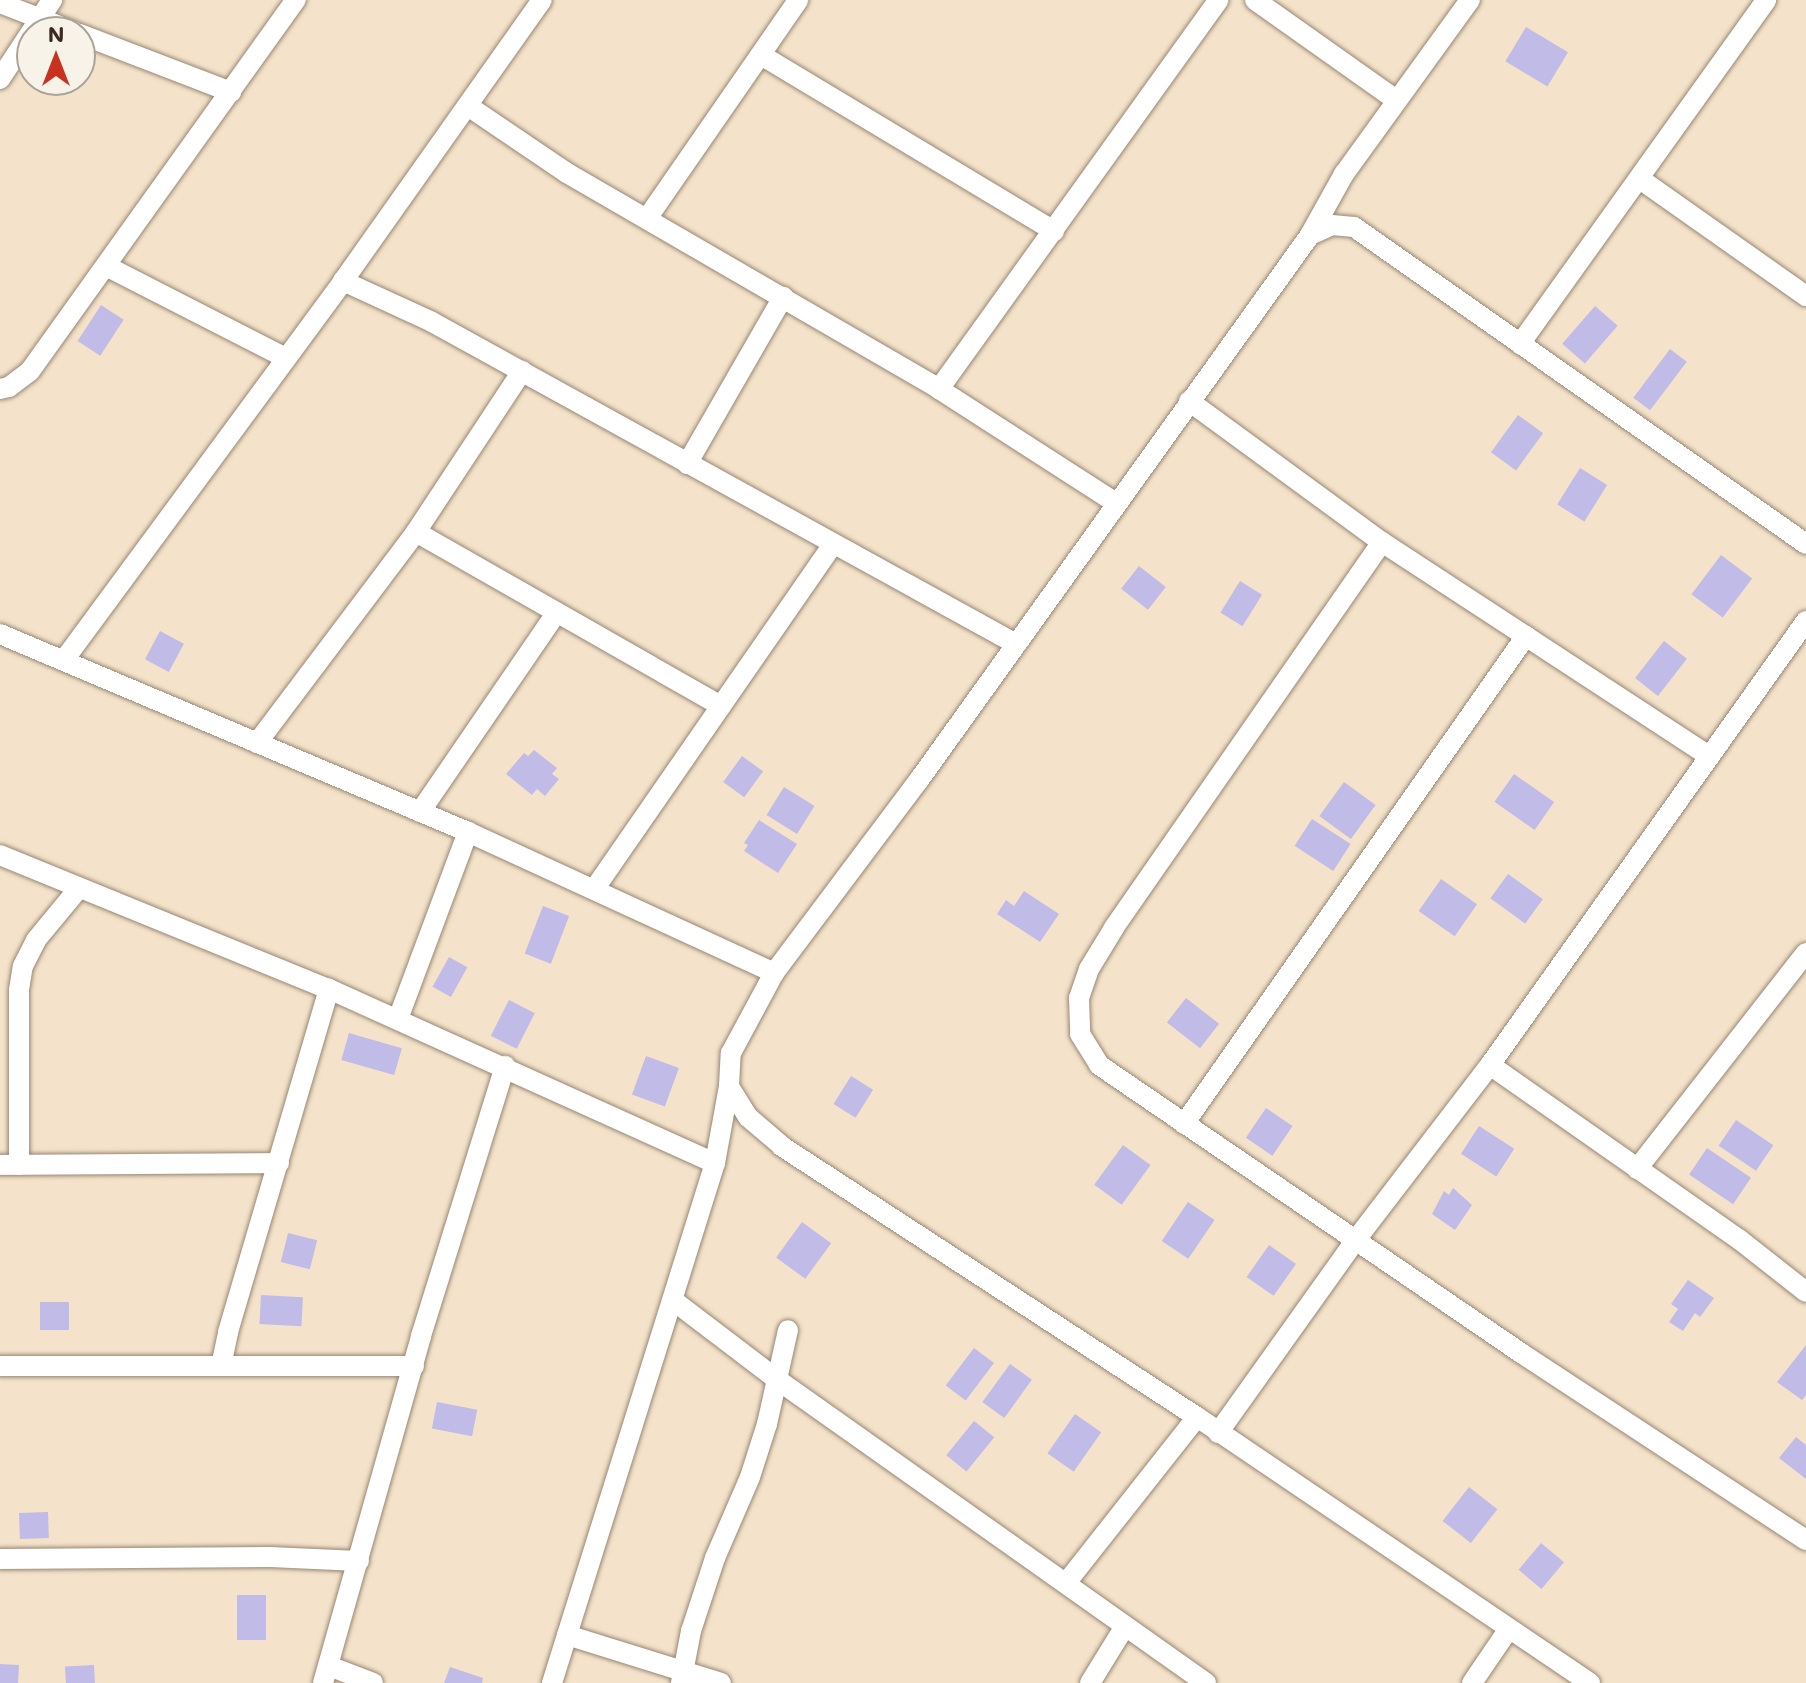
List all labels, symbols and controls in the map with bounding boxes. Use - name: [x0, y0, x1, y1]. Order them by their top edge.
- north arrow: [16, 16, 96, 96]
- text: N: [48, 19, 64, 48]

